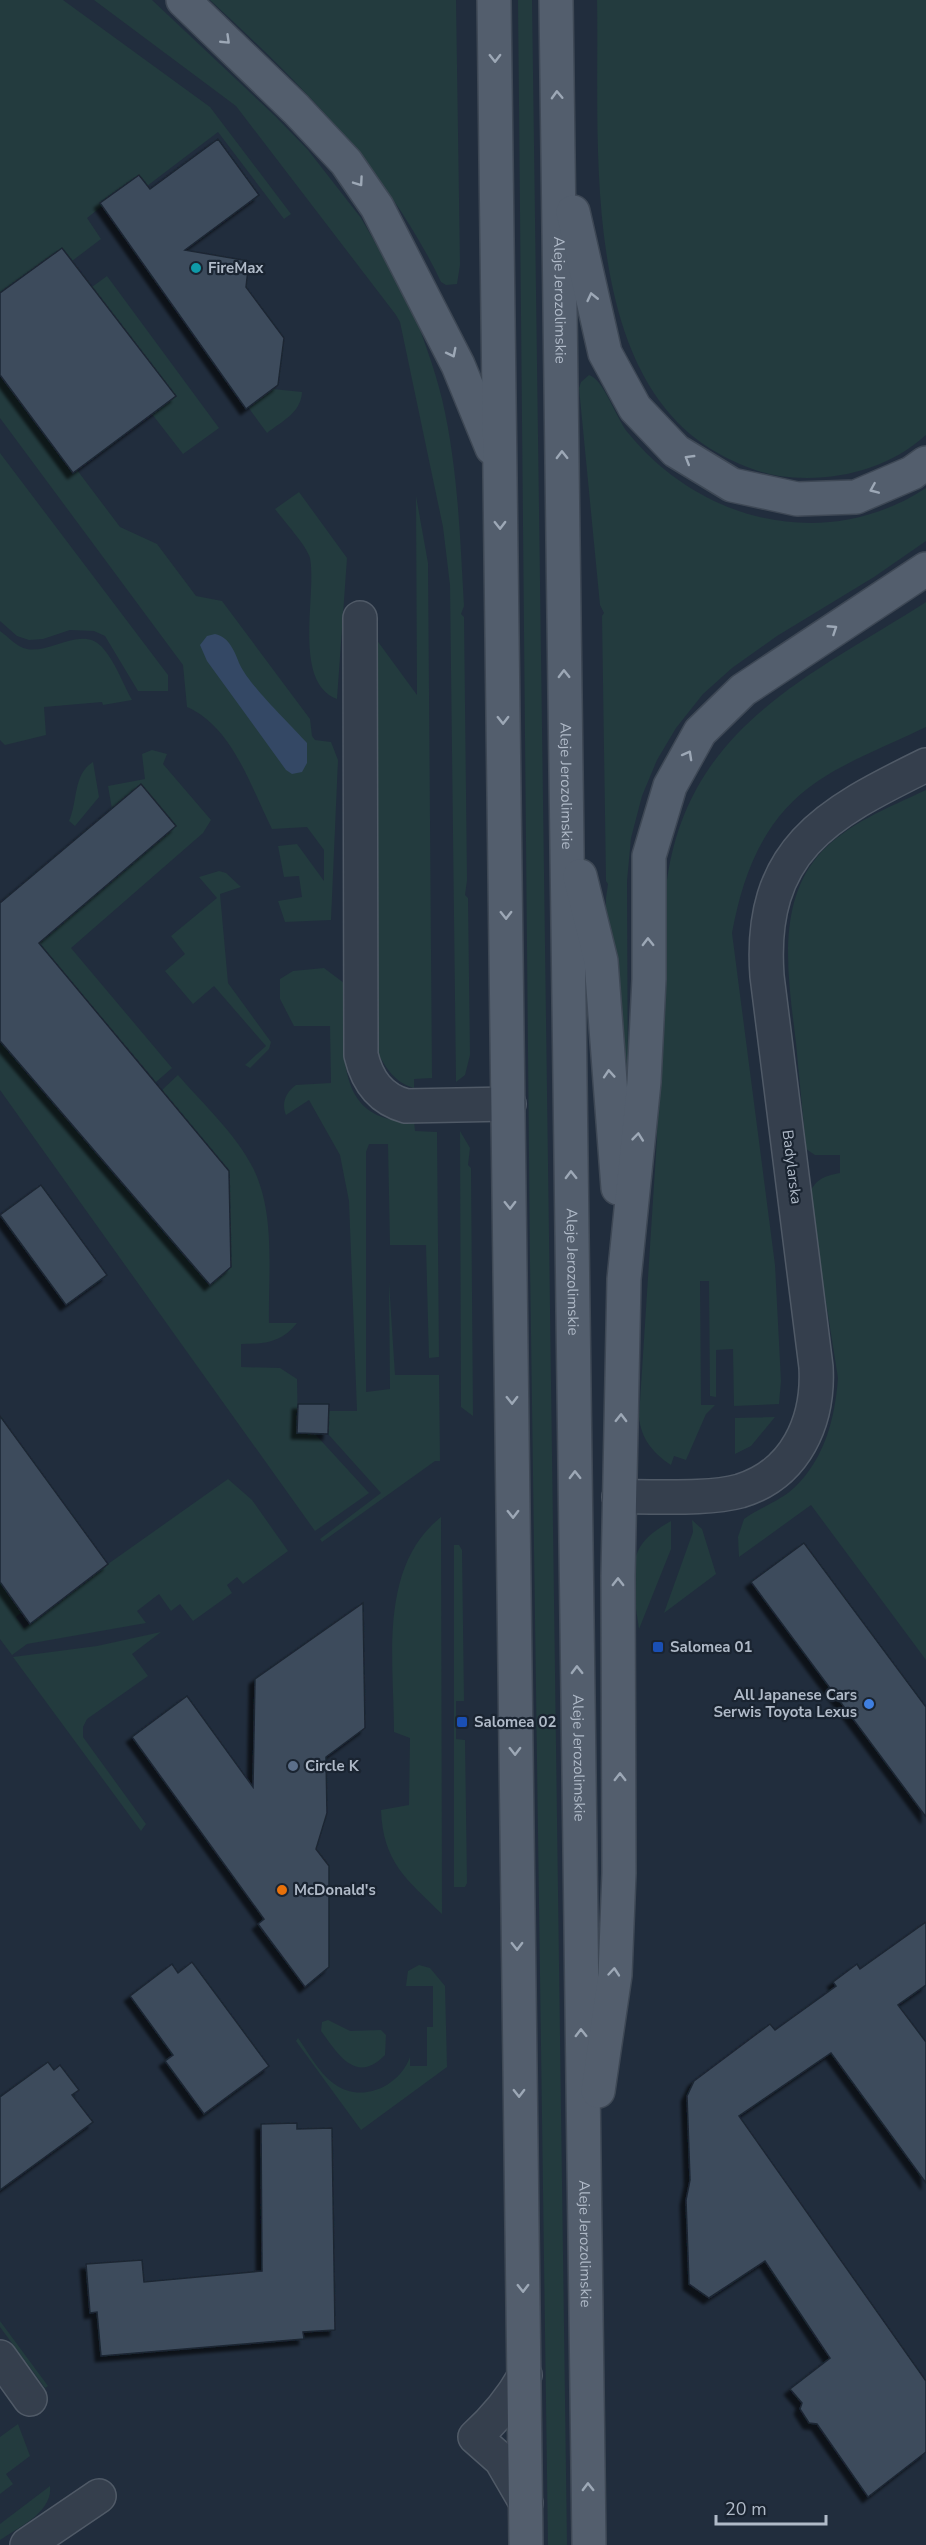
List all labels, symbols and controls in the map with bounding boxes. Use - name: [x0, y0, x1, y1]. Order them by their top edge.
- one-way arrow: [219, 33, 229, 44]
- one-way arrow: [488, 54, 501, 63]
- one-way arrow: [551, 90, 564, 99]
- one-way arrow: [352, 175, 363, 186]
- street label: Aleje Jerozolimskie: [549, 236, 571, 364]
- place label: FireMax: [208, 258, 264, 278]
- marker: FireMax: [189, 261, 203, 275]
- one-way arrow: [587, 292, 600, 302]
- one-way arrow: [445, 347, 456, 357]
- one-way arrow: [556, 451, 568, 460]
- one-way arrow: [685, 455, 695, 466]
- one-way arrow: [869, 482, 880, 494]
- one-way arrow: [494, 520, 507, 529]
- one-way arrow: [826, 625, 837, 636]
- one-way arrow: [558, 669, 571, 678]
- one-way arrow: [497, 715, 509, 724]
- street label: Aleje Jerozolimskie: [555, 722, 577, 850]
- one-way arrow: [680, 751, 692, 761]
- one-way arrow: [500, 910, 512, 919]
- one-way arrow: [642, 938, 654, 947]
- one-way arrow: [603, 1069, 616, 1078]
- street label: Badylarska: [778, 1129, 806, 1205]
- one-way arrow: [631, 1132, 644, 1141]
- one-way arrow: [565, 1171, 577, 1180]
- one-way arrow: [504, 1200, 516, 1209]
- street label: Aleje Jerozolimskie: [562, 1208, 583, 1336]
- one-way arrow: [506, 1395, 518, 1404]
- one-way arrow: [615, 1413, 627, 1422]
- one-way arrow: [569, 1471, 581, 1480]
- one-way arrow: [507, 1510, 519, 1519]
- one-way arrow: [612, 1578, 624, 1587]
- place label: Salomea 01: [670, 1637, 753, 1657]
- marker: Salomea 01: [651, 1640, 665, 1654]
- one-way arrow: [571, 1666, 583, 1675]
- place label: All Japanese Cars Serwis Toyota Lexus: [713, 1685, 857, 1722]
- street label: Aleje Jerozolimskie: [568, 1694, 590, 1822]
- marker: All Japanese Cars Serwis Toyota Lexus: [862, 1697, 876, 1711]
- place label: Salomea 02: [474, 1712, 557, 1732]
- marker: Salomea 02: [455, 1715, 469, 1729]
- one-way arrow: [509, 1747, 521, 1756]
- place label: Circle K: [305, 1756, 360, 1776]
- marker: Circle K: [286, 1759, 300, 1773]
- one-way arrow: [614, 1773, 626, 1782]
- place label: McDonald's: [294, 1880, 376, 1900]
- marker: McDonald's: [275, 1883, 289, 1897]
- one-way arrow: [511, 1942, 524, 1951]
- one-way arrow: [608, 1968, 621, 1977]
- one-way arrow: [575, 2029, 587, 2038]
- one-way arrow: [513, 2089, 526, 2098]
- street label: Aleje Jerozolimskie: [574, 2180, 596, 2308]
- one-way arrow: [517, 2284, 529, 2293]
- one-way arrow: [582, 2482, 594, 2491]
- scale bar: [716, 2488, 826, 2526]
- text: 20 m: [725, 2497, 767, 2521]

